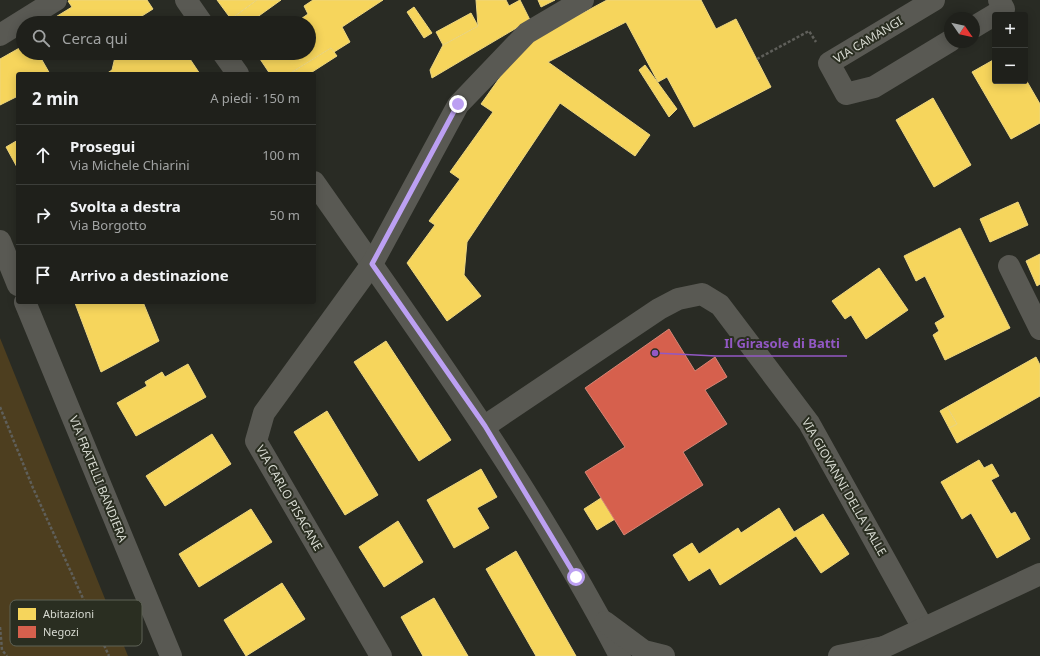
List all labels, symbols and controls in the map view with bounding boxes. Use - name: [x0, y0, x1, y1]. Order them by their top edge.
- street label: VIA CAMANGI: [830, 12, 905, 67]
- north arrow: [944, 12, 980, 48]
- map controls: [992, 12, 1028, 84]
- button: +: [992, 12, 1028, 48]
- search box: [16, 16, 316, 60]
- icon: search: [30, 27, 52, 49]
- text: Cerca qui: [62, 28, 128, 48]
- button: −: [992, 48, 1028, 84]
- text: 2 min: [32, 87, 79, 110]
- text: A piedi · 150 m: [210, 89, 300, 107]
- route end: [449, 95, 467, 113]
- text: Prosegui: [70, 136, 135, 156]
- icon: ahead: [32, 144, 54, 166]
- text: 100 m: [262, 146, 300, 164]
- text: Via Michele Chiarini: [70, 156, 190, 174]
- text: Svolta a destra: [70, 196, 181, 216]
- icon: right: [32, 204, 54, 226]
- text: 50 m: [270, 206, 300, 224]
- text: Via Borgotto: [70, 216, 147, 234]
- icon: arrive: [32, 264, 54, 286]
- text: Arrivo a destinazione: [70, 265, 229, 285]
- callout: Il Girasole di Batti: [716, 331, 847, 356]
- text: Il Girasole di Batti: [724, 334, 840, 352]
- street label: VIA FRATELLI BANDIERA: [65, 413, 132, 545]
- street label: VIA GIOVANNI DELLA VALLE: [798, 415, 891, 559]
- street label: VIA CARLO PISACANE: [252, 442, 327, 554]
- route start: [567, 568, 585, 586]
- legend: [10, 600, 142, 646]
- text: Abitazioni: [43, 606, 94, 621]
- text: Negozi: [43, 624, 79, 639]

